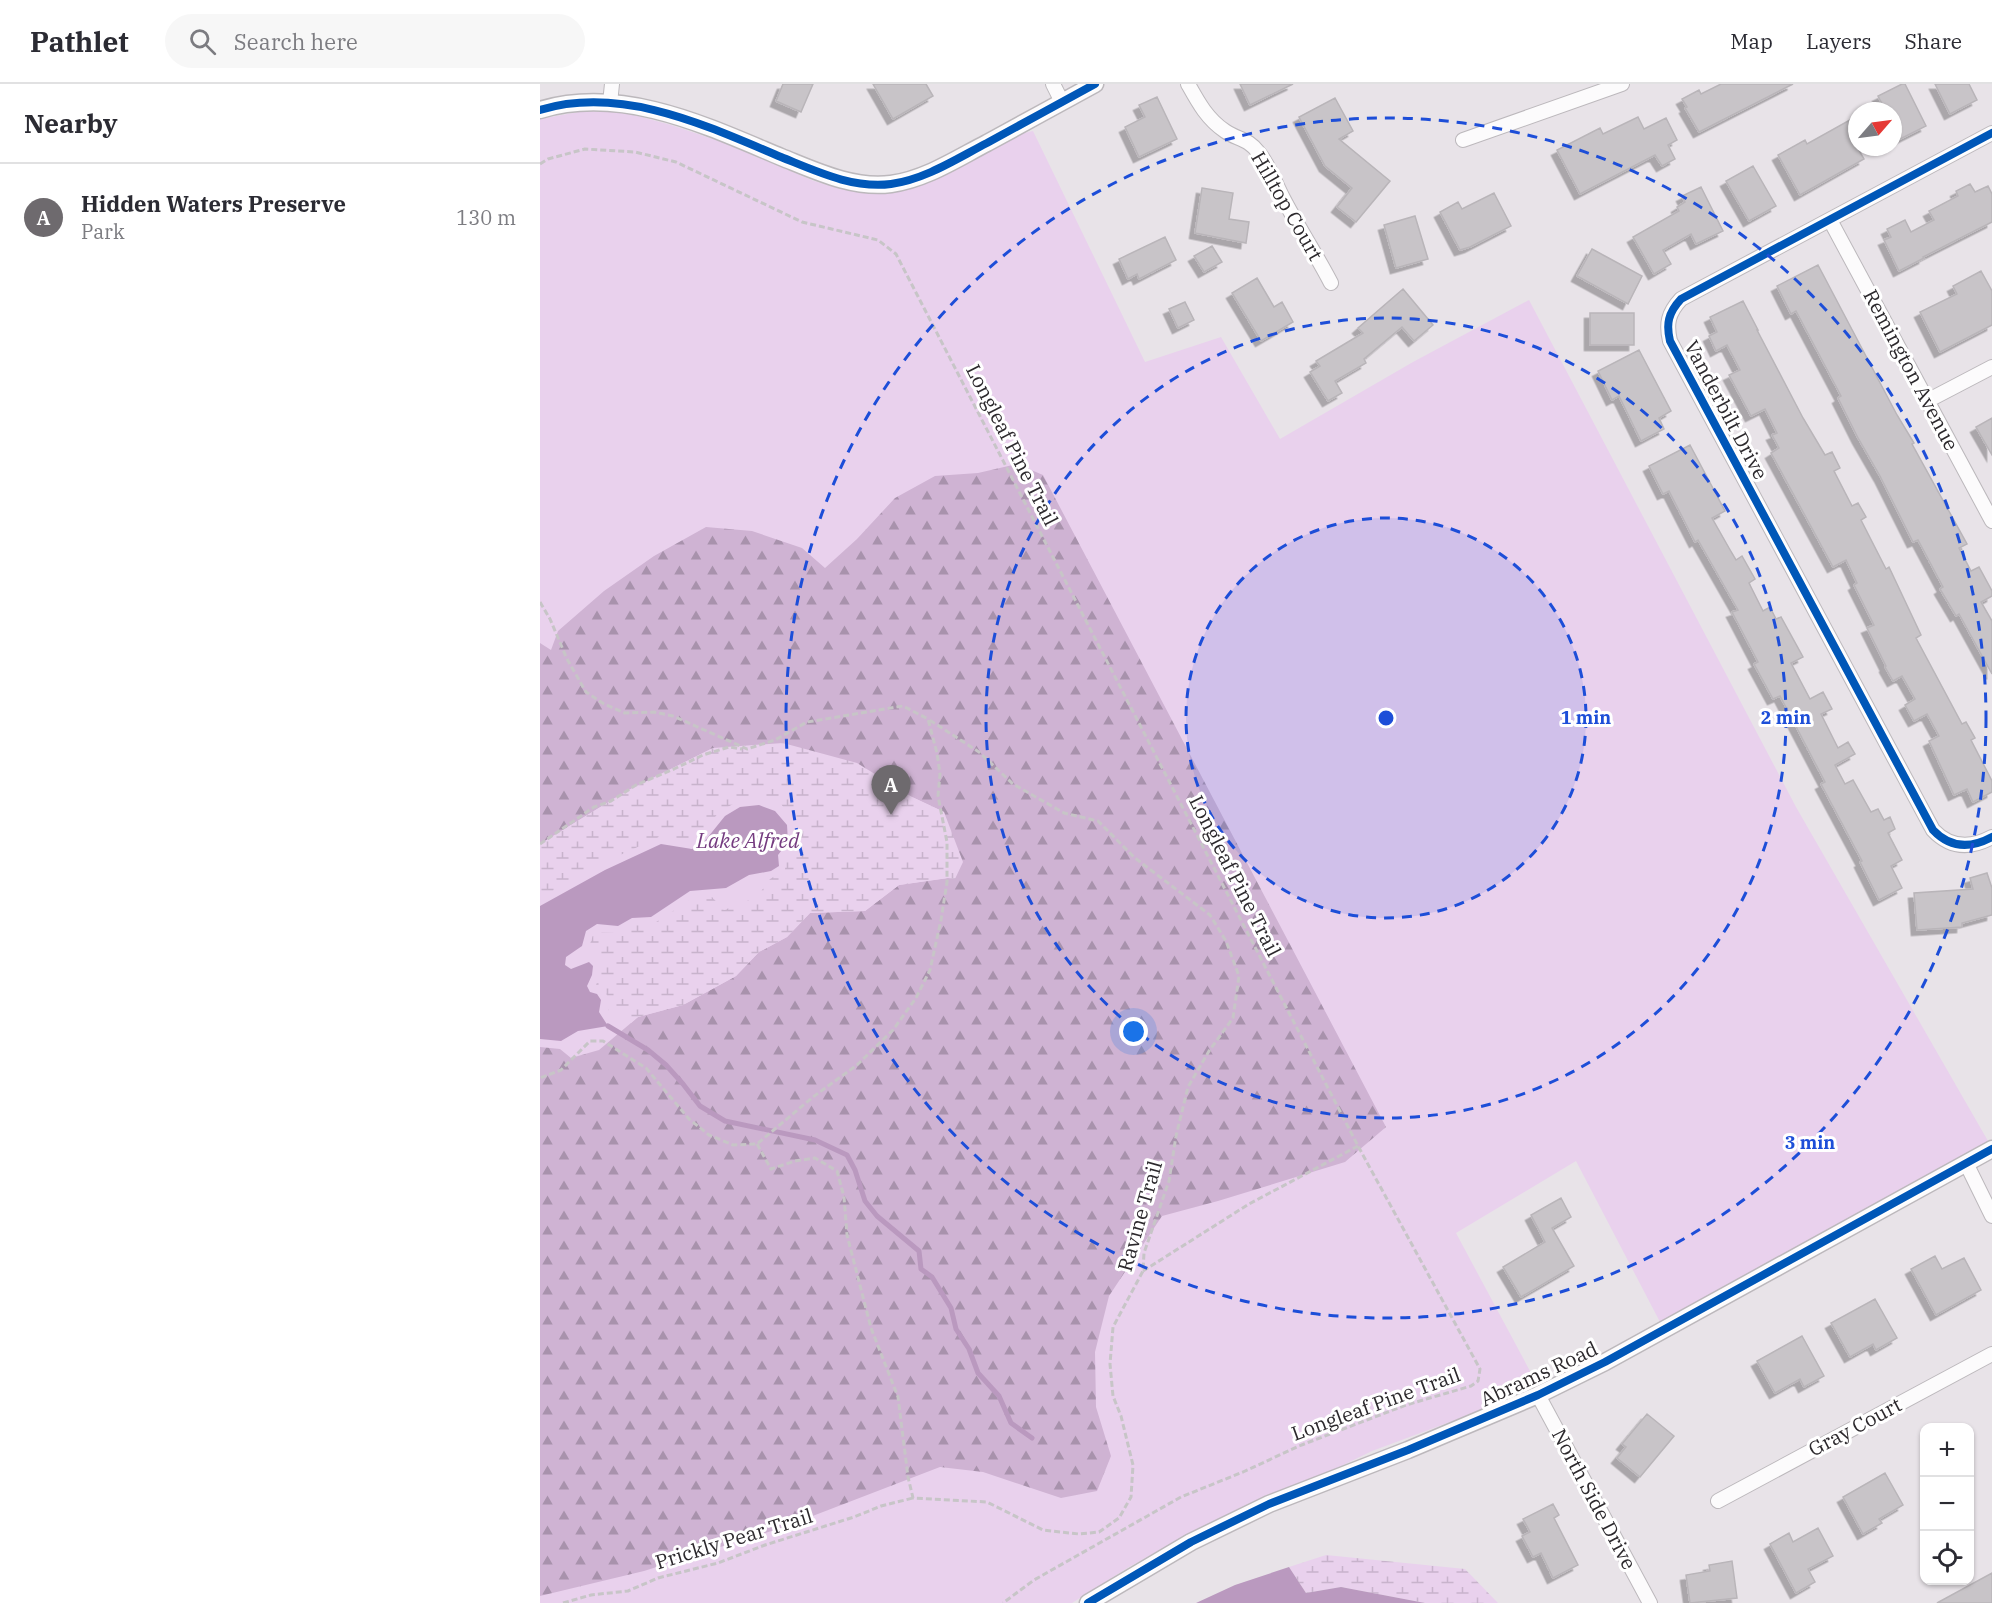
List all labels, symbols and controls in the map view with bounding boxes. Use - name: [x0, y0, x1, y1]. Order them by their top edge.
- search box: [165, 14, 585, 68]
- text: Pathlet: [30, 23, 129, 60]
- icon: search: [186, 25, 219, 58]
- text: Search here: [234, 27, 358, 56]
- text: Map: [1730, 27, 1773, 55]
- text: Layers: [1806, 27, 1872, 55]
- text: Share: [1905, 27, 1962, 55]
- north arrow: [1848, 102, 1902, 156]
- text: Nearby: [24, 106, 118, 140]
- street label: Hilltop Court: [1245, 146, 1330, 265]
- text: Hidden Waters Preserve: [81, 189, 346, 218]
- text: A: [37, 204, 50, 231]
- text: 130 m: [456, 204, 516, 231]
- text: Park: [81, 218, 125, 245]
- street label: Remington Avenue: [1858, 284, 1965, 455]
- street label: Vanderbilt Drive: [1678, 335, 1774, 484]
- street label: Longleaf Pine Trail: [960, 359, 1065, 530]
- text: 1 min: [1561, 706, 1611, 729]
- text: 2 min: [1761, 706, 1811, 729]
- centre of rings: [1376, 708, 1396, 728]
- pin: A: [872, 766, 910, 815]
- street label: Longleaf Pine Trail: [1183, 790, 1288, 961]
- water label: Lake Alfred: [696, 826, 800, 854]
- your location: [1119, 1017, 1148, 1046]
- text: 3 min: [1785, 1131, 1835, 1154]
- street label: Ravine Trail: [1111, 1157, 1168, 1274]
- street label: Abrams Road: [1476, 1335, 1602, 1413]
- street label: Longleaf Pine Trail: [1288, 1360, 1464, 1447]
- street label: Gray Court: [1803, 1391, 1906, 1462]
- map controls: [1920, 1423, 1974, 1585]
- button: +: [1920, 1423, 1974, 1477]
- street label: North Side Drive: [1546, 1424, 1643, 1574]
- button: −: [1920, 1477, 1974, 1531]
- street label: Prickly Pear Trail: [652, 1502, 816, 1575]
- button: locate: [1920, 1531, 1974, 1585]

